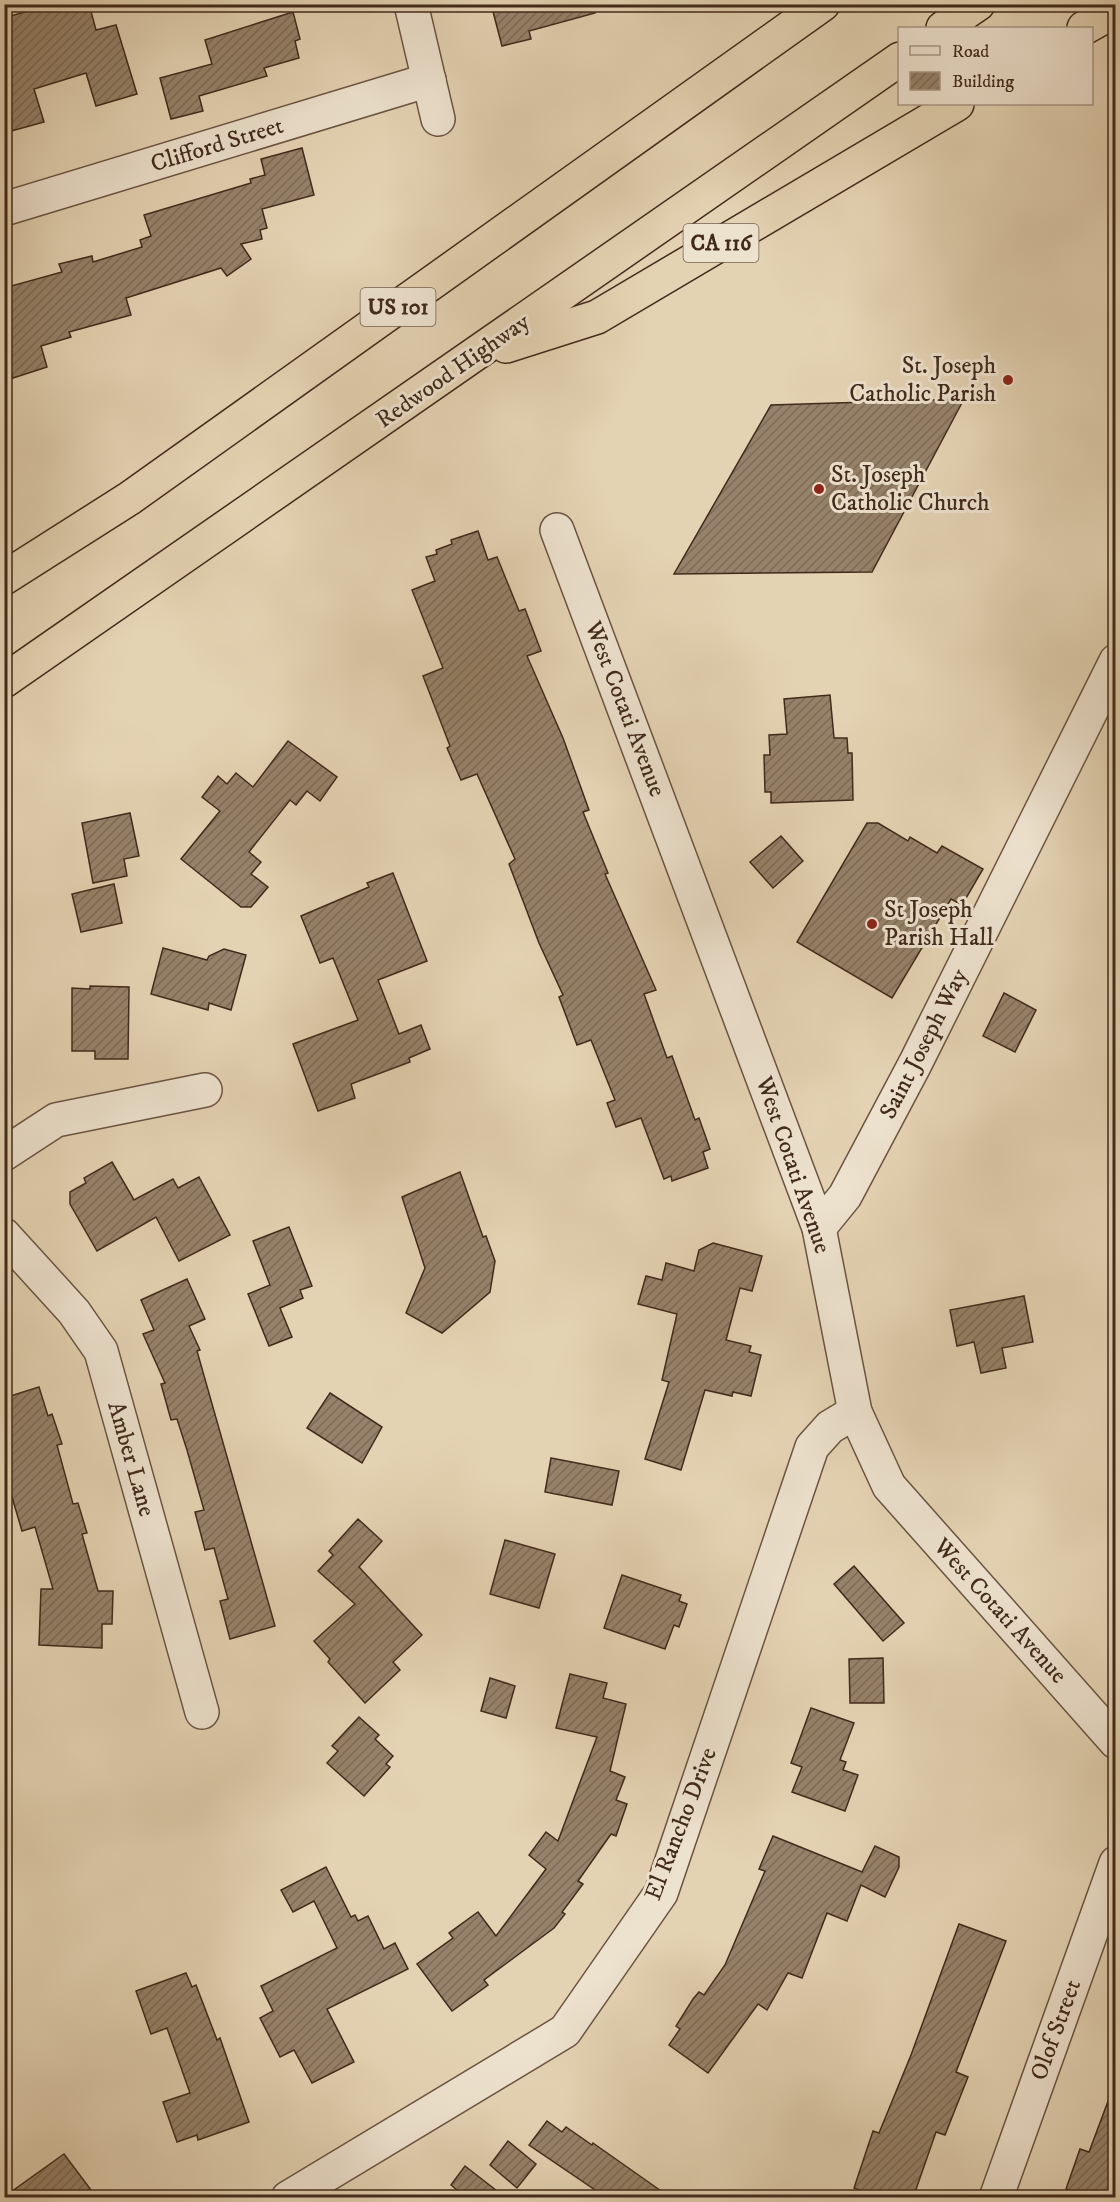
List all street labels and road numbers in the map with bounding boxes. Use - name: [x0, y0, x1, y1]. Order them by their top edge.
- street label: Clifford Street: [147, 111, 287, 179]
- road number: CA 116: [684, 224, 758, 262]
- road number: US 101: [360, 288, 436, 326]
- street label: Redwood Highway: [370, 307, 536, 435]
- street label: West Cotati Avenue: [577, 616, 672, 801]
- street label: Saint Joseph Way: [873, 963, 975, 1124]
- street label: West Cotati Avenue: [748, 1072, 837, 1258]
- street label: Amber Lane: [100, 1398, 162, 1520]
- street label: West Cotati Avenue: [926, 1531, 1073, 1690]
- street label: El Rancho Drive: [638, 1743, 724, 1905]
- street label: Olof Street: [1024, 1975, 1088, 2085]

